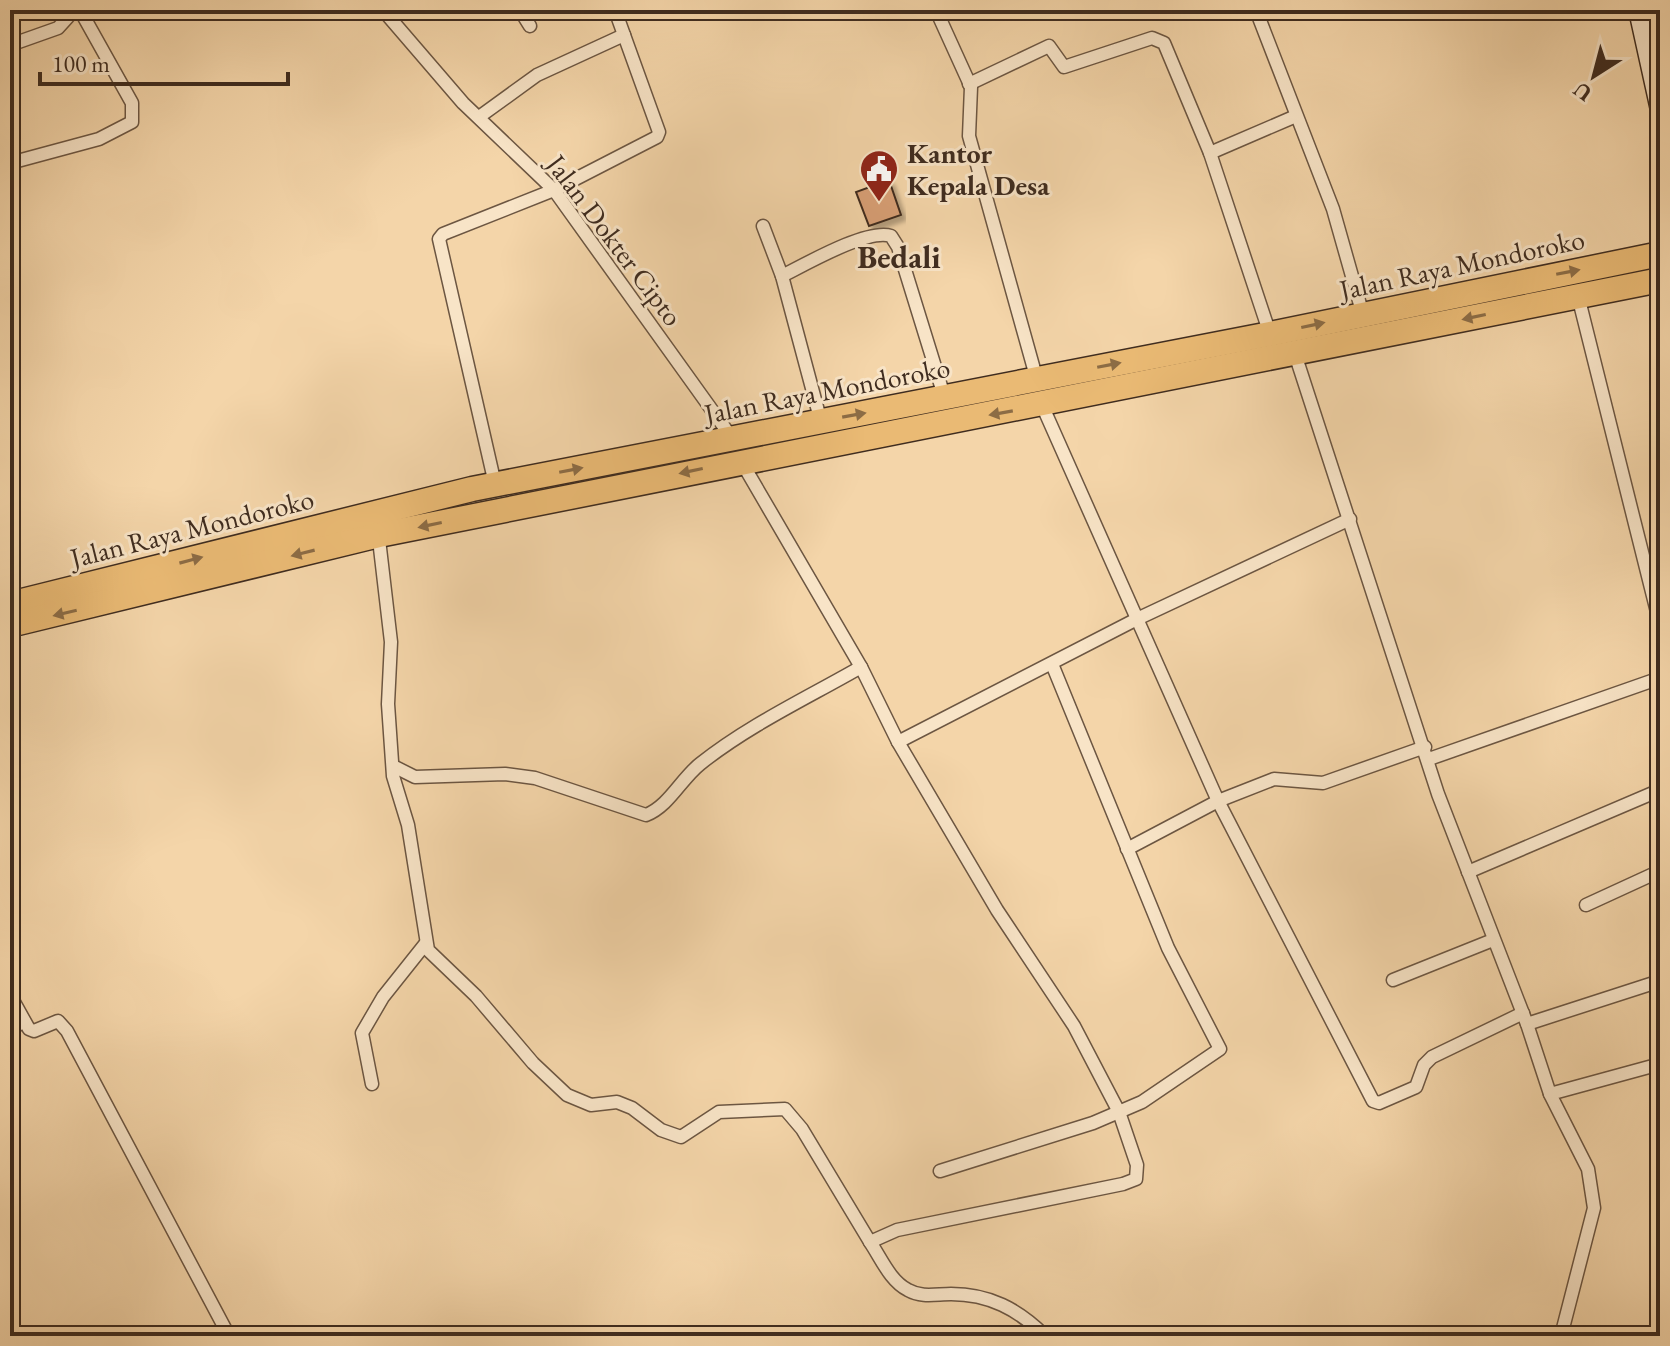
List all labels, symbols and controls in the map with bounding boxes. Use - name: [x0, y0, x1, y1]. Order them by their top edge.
- scale bar: [40, 36, 288, 86]
- north arrow: [1554, 36, 1634, 116]
- text: 100 m: [52, 48, 110, 79]
- text: U: [1567, 75, 1598, 108]
- place label: Kantor Kepala Desa: [907, 135, 1050, 203]
- street label: Jalan Dokter Cipto: [538, 146, 691, 333]
- public building icon: Kantor Kepala Desa: [858, 148, 900, 203]
- street label: Jalan Raya Mondoroko: [1334, 220, 1588, 308]
- district label: Bedali: [857, 236, 941, 278]
- one-way arrow: [1556, 265, 1581, 278]
- one-way arrow: [1461, 311, 1486, 324]
- one-way arrow: [1301, 319, 1326, 331]
- street label: Jalan Raya Mondoroko: [699, 349, 953, 432]
- one-way arrow: [1097, 359, 1122, 371]
- one-way arrow: [988, 407, 1013, 419]
- one-way arrow: [842, 409, 867, 421]
- one-way arrow: [559, 463, 584, 475]
- one-way arrow: [678, 466, 703, 478]
- street label: Jalan Raya Mondoroko: [65, 480, 317, 576]
- one-way arrow: [417, 519, 442, 532]
- one-way arrow: [291, 547, 316, 559]
- one-way arrow: [178, 553, 203, 565]
- one-way arrow: [53, 607, 78, 620]

